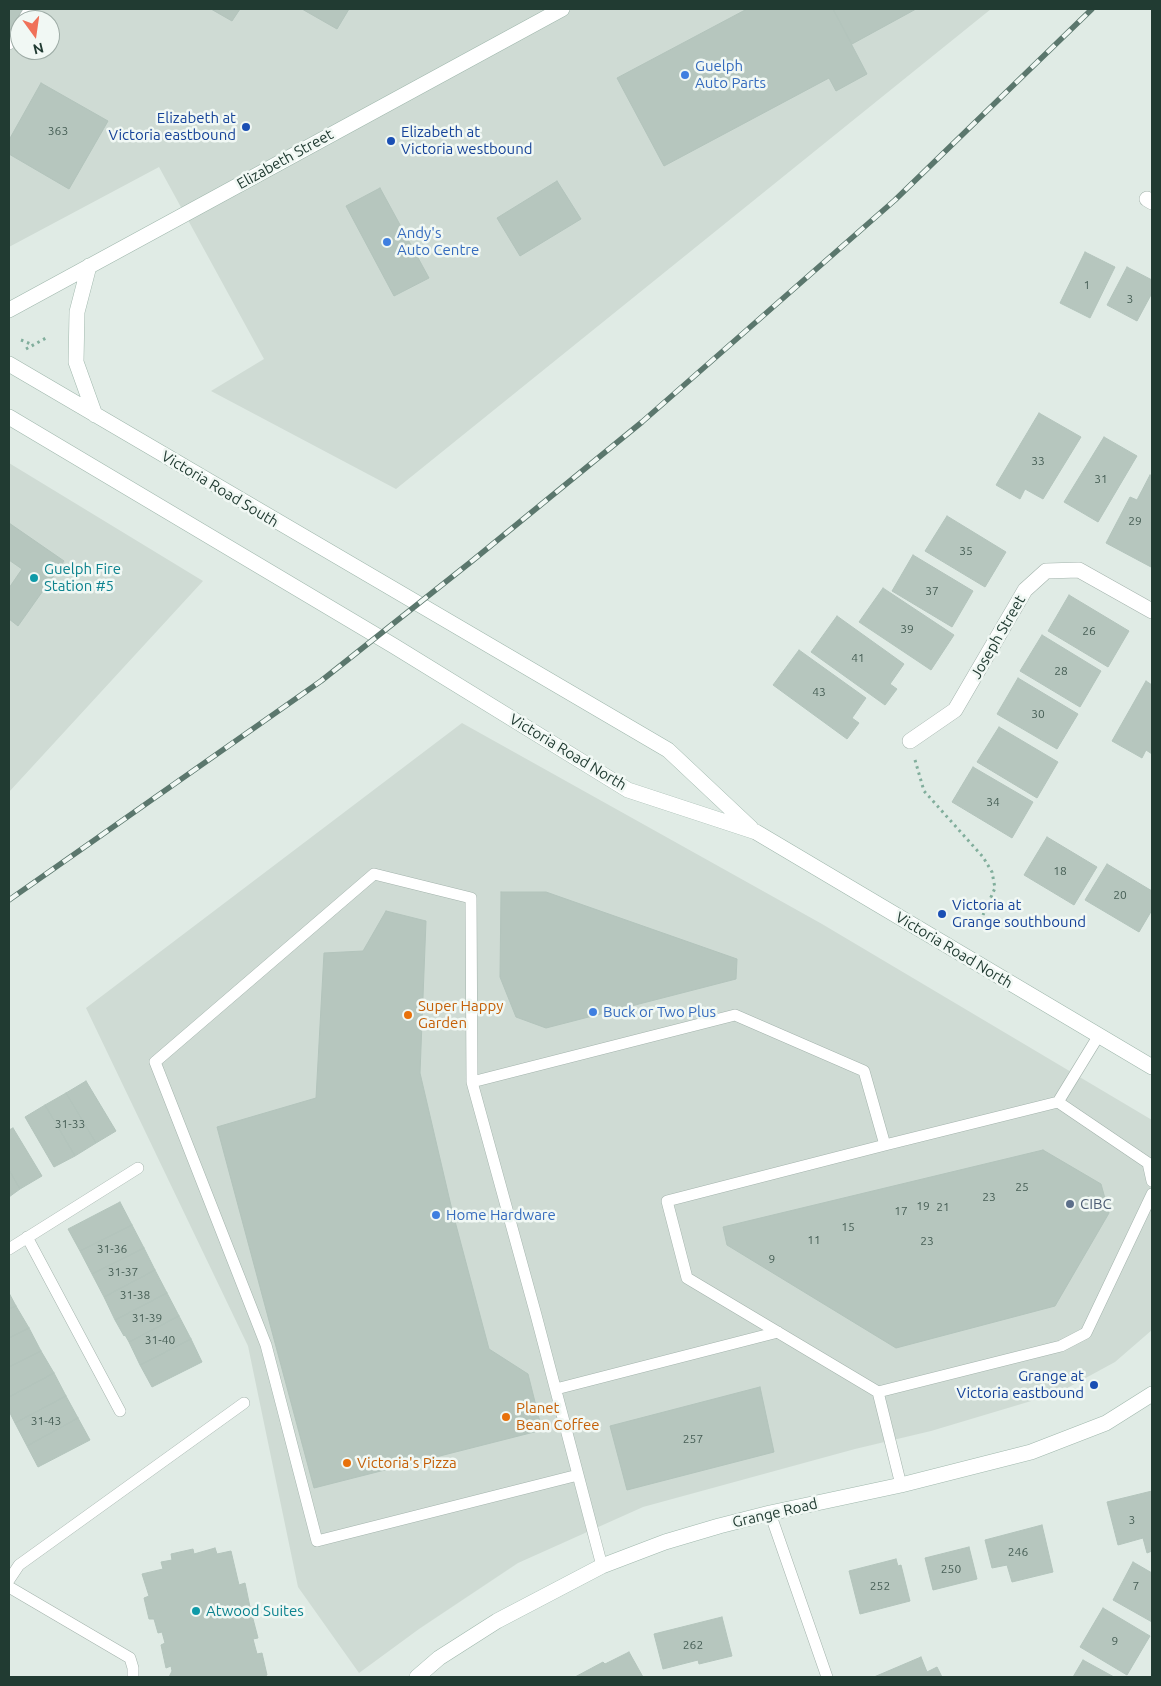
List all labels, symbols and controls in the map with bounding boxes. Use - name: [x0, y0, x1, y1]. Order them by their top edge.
- north arrow: [10, 10, 60, 60]
- text: N: [31, 40, 45, 58]
- place label: Guelph Auto Parts: [695, 57, 766, 92]
- marker: Guelph Auto Parts: [679, 69, 691, 81]
- place label: Elizabeth at Victoria eastbound: [108, 109, 236, 144]
- marker: Elizabeth at Victoria eastbound: [240, 121, 252, 133]
- place label: Elizabeth at Victoria westbound: [401, 123, 533, 158]
- house number: 363: [48, 124, 68, 138]
- street label: Elizabeth Street: [234, 125, 336, 193]
- marker: Elizabeth at Victoria westbound: [385, 135, 397, 147]
- place label: Andy's Auto Centre: [397, 224, 479, 259]
- marker: Andy's Auto Centre: [381, 236, 393, 248]
- house number: 1: [1084, 278, 1090, 292]
- house number: 3: [1127, 292, 1133, 306]
- street label: Victoria Road South: [158, 447, 282, 531]
- house number: 33: [1031, 454, 1045, 468]
- house number: 31: [1094, 472, 1108, 486]
- house number: 29: [1128, 514, 1142, 528]
- house number: 35: [959, 544, 973, 558]
- place label: Guelph Fire Station #5: [44, 560, 121, 595]
- marker: Guelph Fire Station #5: [28, 572, 40, 584]
- house number: 37: [925, 584, 939, 598]
- street label: Joseph Street: [967, 592, 1029, 682]
- house number: 39: [900, 622, 914, 636]
- house number: 26: [1082, 624, 1096, 638]
- house number: 41: [851, 651, 865, 665]
- house number: 28: [1054, 664, 1068, 678]
- house number: 43: [812, 685, 826, 699]
- house number: 30: [1031, 707, 1045, 721]
- street label: Victoria Road North: [506, 710, 630, 794]
- house number: 34: [986, 795, 1000, 809]
- house number: 18: [1053, 864, 1067, 878]
- house number: 20: [1113, 888, 1127, 902]
- place label: Victoria at Grange southbound: [952, 896, 1086, 931]
- street label: Victoria Road North: [892, 908, 1016, 992]
- marker: Victoria at Grange southbound: [936, 908, 948, 920]
- place label: Super Happy Garden: [418, 997, 504, 1032]
- place label: Buck or Two Plus: [603, 1003, 716, 1021]
- marker: Buck or Two Plus: [587, 1006, 599, 1018]
- marker: Super Happy Garden: [402, 1009, 414, 1021]
- house number: 31-33: [55, 1117, 85, 1131]
- house number: 25: [1015, 1180, 1029, 1194]
- house number: 23: [982, 1190, 996, 1204]
- place label: CIBC: [1080, 1195, 1112, 1213]
- marker: CIBC: [1064, 1198, 1076, 1210]
- house number: 19: [916, 1199, 930, 1213]
- house number: 21: [936, 1200, 950, 1214]
- house number: 17: [894, 1204, 908, 1218]
- place label: Home Hardware: [446, 1206, 556, 1224]
- marker: Home Hardware: [430, 1209, 442, 1221]
- house number: 15: [841, 1220, 855, 1234]
- house number: 11: [807, 1233, 821, 1247]
- house number: 23: [920, 1234, 934, 1248]
- house number: 31-36: [97, 1242, 127, 1256]
- house number: 9: [769, 1252, 775, 1266]
- house number: 31-37: [108, 1265, 138, 1279]
- house number: 31-38: [120, 1288, 150, 1302]
- house number: 31-39: [132, 1311, 162, 1325]
- house number: 31-40: [145, 1333, 175, 1347]
- place label: Grange at Victoria eastbound: [956, 1367, 1084, 1402]
- marker: Grange at Victoria eastbound: [1088, 1379, 1100, 1391]
- place label: Planet Bean Coffee: [516, 1399, 599, 1434]
- marker: Planet Bean Coffee: [500, 1411, 512, 1423]
- house number: 31-43: [31, 1414, 61, 1428]
- house number: 257: [683, 1432, 703, 1446]
- place label: Victoria's Pizza: [357, 1454, 457, 1472]
- marker: Victoria's Pizza: [341, 1457, 353, 1469]
- street label: Grange Road: [731, 1494, 819, 1532]
- house number: 3: [1129, 1513, 1135, 1527]
- house number: 246: [1008, 1545, 1028, 1559]
- house number: 250: [941, 1562, 961, 1576]
- house number: 252: [870, 1579, 890, 1593]
- house number: 7: [1133, 1579, 1139, 1593]
- place label: Atwood Suites: [206, 1602, 304, 1620]
- marker: Atwood Suites: [190, 1605, 202, 1617]
- house number: 9: [1112, 1634, 1118, 1648]
- house number: 262: [683, 1638, 703, 1652]

